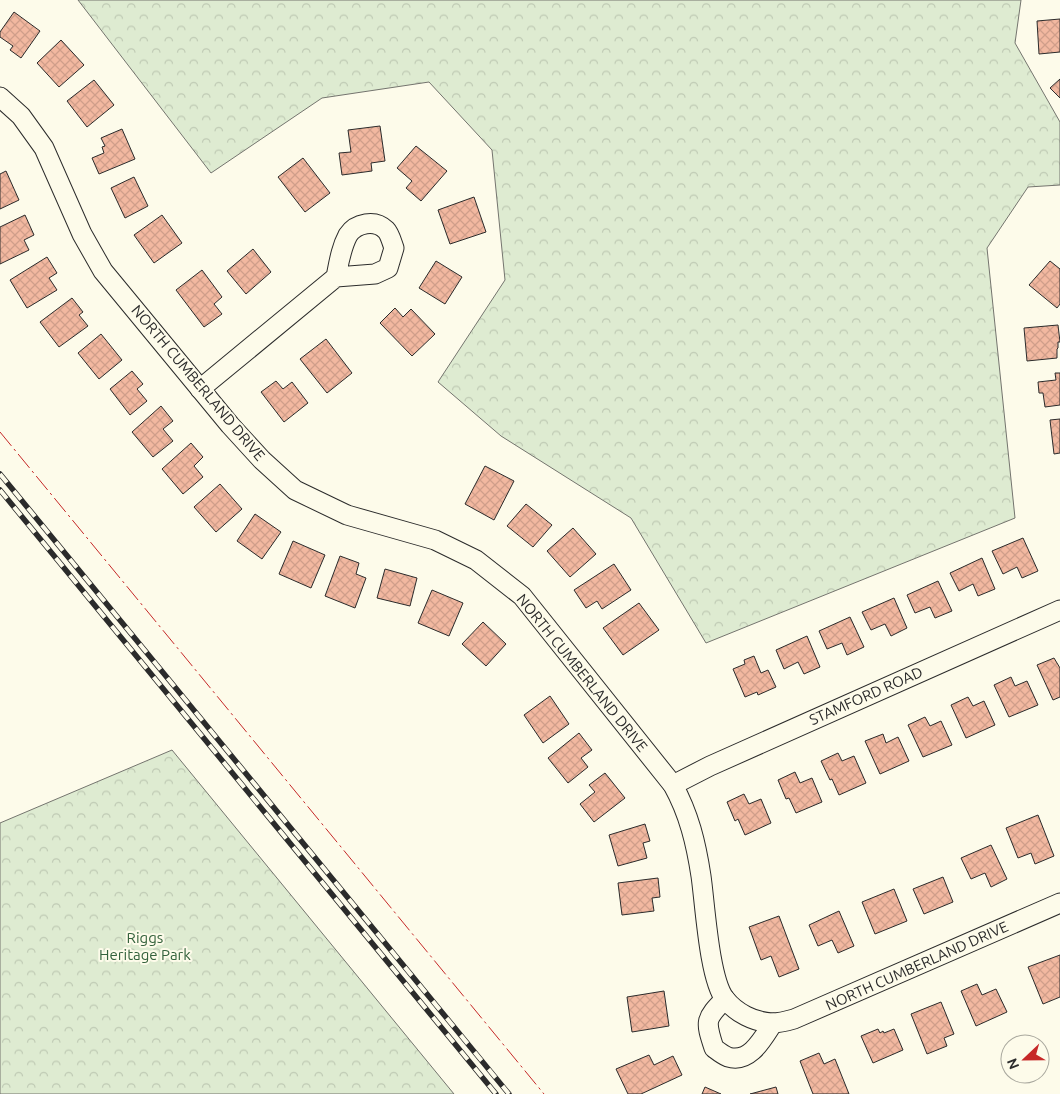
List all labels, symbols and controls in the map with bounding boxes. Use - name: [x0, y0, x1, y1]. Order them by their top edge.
- street label: NORTH CUMBERLAND DRIVE: [128, 301, 269, 464]
- street label: NORTH CUMBERLAND DRIVE: [513, 590, 651, 755]
- street label: STAMFORD ROAD: [807, 663, 925, 728]
- street label: NORTH CUMBERLAND DRIVE: [823, 918, 1011, 1014]
- park label: Riggs Heritage Park: [99, 929, 191, 963]
- north arrow: [1000, 1034, 1050, 1084]
- text: N: [1004, 1056, 1022, 1072]

